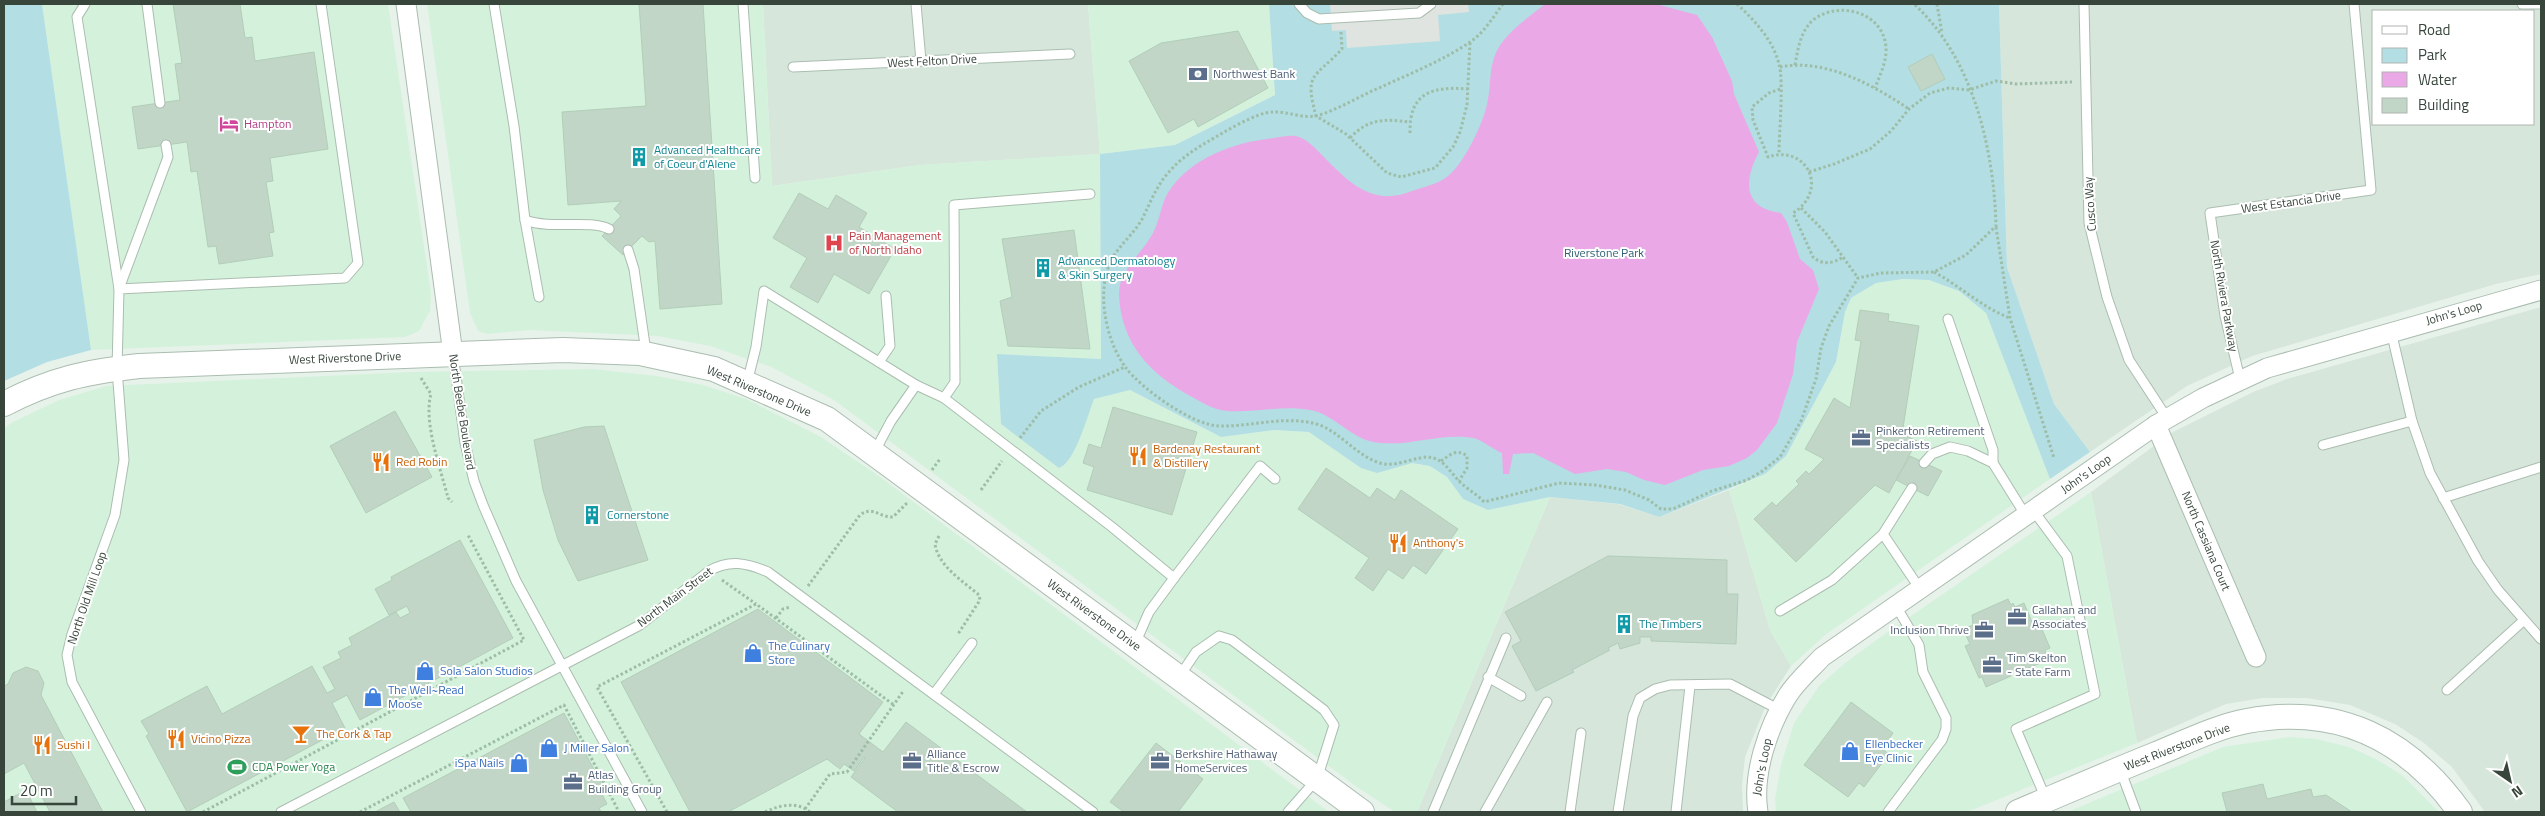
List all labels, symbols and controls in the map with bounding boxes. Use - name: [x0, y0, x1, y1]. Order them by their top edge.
- legend: [2372, 10, 2535, 125]
- text: Road: [2418, 18, 2450, 41]
- text: Park: [2418, 43, 2447, 66]
- street label: West Felton Drive: [887, 49, 977, 72]
- bank icon: Northwest Bank: [1187, 63, 1209, 85]
- place label: Northwest Bank: [1213, 64, 1296, 83]
- text: Water: [2418, 68, 2457, 91]
- text: Building: [2418, 93, 2469, 116]
- hotel icon: Hampton: [218, 113, 240, 135]
- place label: Hampton: [244, 114, 291, 133]
- place label: Advanced Healthcare of Coeur d'Alene: [654, 140, 761, 173]
- building icon: Advanced Healthcare of Coeur d'Alene: [628, 146, 650, 168]
- street label: Cusco Way: [2078, 176, 2101, 232]
- street label: West Estancia Drive: [2240, 185, 2342, 218]
- place label: Pain Management of North Idaho: [849, 226, 942, 259]
- hospital icon: Pain Management of North Idaho: [823, 232, 845, 254]
- street label: North Riviera Parkway: [2205, 239, 2244, 353]
- park label: Riverstone Park: [1564, 243, 1644, 262]
- place label: Advanced Dermatology & Skin Surgery: [1058, 251, 1176, 284]
- building icon: Advanced Dermatology & Skin Surgery: [1032, 257, 1054, 279]
- street label: John's Loop: [2423, 295, 2484, 330]
- street label: West Riverstone Drive: [289, 346, 401, 369]
- street label: North Beebe Boulevard: [444, 353, 481, 471]
- street label: West Riverstone Drive: [704, 360, 815, 421]
- place label: Pinkerton Retirement Specialists: [1876, 421, 1985, 454]
- office icon: Pinkerton Retirement Specialists: [1850, 427, 1872, 449]
- place label: Bardenay Restaurant & Distillery: [1153, 439, 1261, 472]
- restaurant icon: Bardenay Restaurant & Distillery: [1127, 445, 1149, 467]
- street label: John's Loop: [2057, 449, 2115, 498]
- restaurant icon: Red Robin: [370, 451, 392, 473]
- place label: Red Robin: [396, 452, 447, 471]
- street label: North Cassiana Court: [2177, 488, 2236, 594]
- building icon: Cornerstone: [581, 504, 603, 526]
- place label: Cornerstone: [607, 505, 669, 524]
- restaurant icon: Anthony's: [1387, 532, 1409, 554]
- place label: Anthony's: [1413, 533, 1464, 552]
- street label: North Old Mill Loop: [62, 549, 111, 647]
- street label: North Main Street: [633, 561, 717, 631]
- street label: West Riverstone Drive: [1043, 574, 1145, 655]
- place label: Callahan and Associates: [2032, 600, 2096, 633]
- office icon: Callahan and Associates: [2006, 606, 2028, 628]
- building icon: The Timbers: [1613, 613, 1635, 635]
- place label: The Timbers: [1639, 614, 1702, 633]
- office icon: Inclusion Thrive: [1973, 619, 1995, 641]
- place label: Inclusion Thrive: [1890, 620, 1969, 639]
- place label: The Culinary Store: [768, 636, 830, 669]
- shop icon: The Culinary Store: [742, 642, 764, 664]
- place label: Tim Skelton - State Farm: [2007, 648, 2071, 681]
- office icon: Tim Skelton - State Farm: [1981, 654, 2003, 676]
- shop icon: Sola Salon Studios: [414, 660, 436, 682]
- place label: Sola Salon Studios: [440, 661, 533, 680]
- place label: The Well~Read Moose: [388, 680, 464, 713]
- shop icon: The Well~Read Moose: [362, 686, 384, 708]
- street label: West Riverstone Drive: [2121, 718, 2233, 776]
- bar icon: The Cork & Tap: [290, 723, 312, 745]
- place label: The Cork & Tap: [316, 724, 391, 743]
- restaurant icon: Vicino Pizza: [165, 728, 187, 750]
- place label: Vicino Pizza: [191, 729, 251, 748]
- restaurant icon: Sushi I: [31, 734, 53, 756]
- place label: Ellenbecker Eye Clinic: [1865, 734, 1923, 767]
- place label: Sushi I: [57, 735, 90, 754]
- shop icon: J Miller Salon: [538, 737, 560, 759]
- street label: John's Loop: [1747, 737, 1776, 797]
- place label: J Miller Salon: [564, 738, 629, 757]
- shop icon: Ellenbecker Eye Clinic: [1839, 740, 1861, 762]
- place label: Alliance Title & Escrow: [927, 744, 999, 777]
- place label: Berkshire Hathaway HomeServices: [1175, 744, 1278, 777]
- office icon: Alliance Title & Escrow: [901, 750, 923, 772]
- office icon: Berkshire Hathaway HomeServices: [1149, 750, 1171, 772]
- shop icon: iSpa Nails: [508, 752, 530, 774]
- place label: iSpa Nails: [455, 753, 504, 772]
- sports icon: CDA Power Yoga: [226, 756, 248, 778]
- north arrow: [2485, 756, 2535, 806]
- place label: CDA Power Yoga: [252, 757, 335, 776]
- place label: Atlas Building Group: [588, 765, 662, 798]
- office icon: Atlas Building Group: [562, 771, 584, 793]
- scale bar: [12, 774, 76, 806]
- text: 20 m: [20, 779, 53, 802]
- text: N: [2508, 781, 2527, 804]

